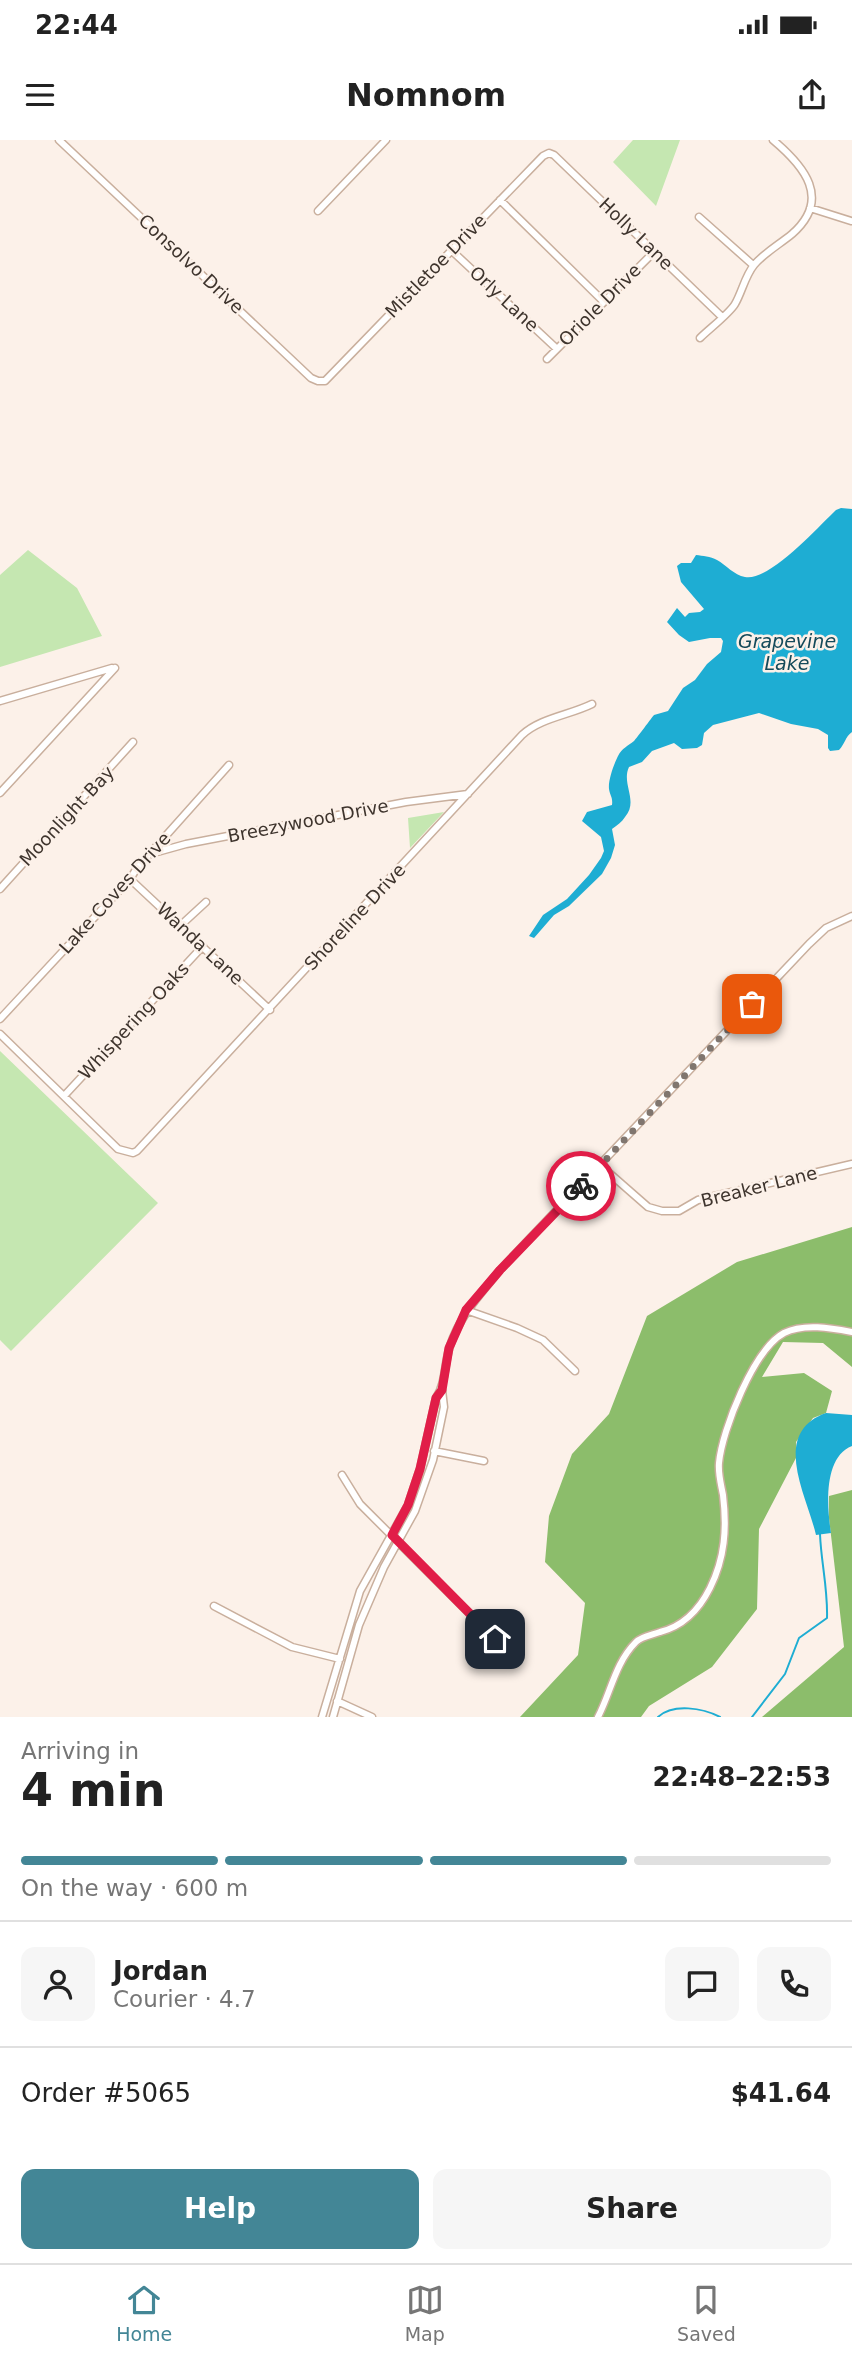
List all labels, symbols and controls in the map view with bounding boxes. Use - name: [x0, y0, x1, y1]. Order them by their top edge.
- text: 22:44: [35, 10, 118, 40]
- icon: menu: [21, 76, 59, 114]
- text: Nomnom: [346, 76, 506, 114]
- icon: share: [793, 76, 831, 114]
- street label: Holly Lane: [595, 193, 678, 274]
- street label: Mistletoe Drive: [381, 209, 490, 322]
- street label: Consolvo Drive: [135, 210, 248, 318]
- street label: Oriole Drive: [554, 259, 645, 350]
- street label: Orly Lane: [466, 261, 543, 336]
- water label: Grapevine Lake: [738, 630, 836, 674]
- street label: Moonlight Bay: [15, 761, 118, 870]
- street label: Breezywood Drive: [226, 795, 390, 846]
- street label: Lake Coves Drive: [55, 828, 175, 958]
- street label: Shoreline Drive: [300, 859, 409, 974]
- street label: Wanda Lane: [153, 898, 248, 989]
- street label: Whispering Oaks: [74, 958, 193, 1083]
- pin: [722, 974, 782, 1034]
- icon: bag: [733, 985, 771, 1023]
- courier: [546, 1151, 616, 1221]
- street label: Breaker Lane: [699, 1162, 819, 1211]
- icon: bike: [562, 1167, 600, 1205]
- pin: [465, 1609, 525, 1669]
- icon: home: [476, 1620, 514, 1658]
- text: Arriving in: [21, 1738, 139, 1764]
- text: 22:48–22:53: [652, 1762, 831, 1792]
- text: 4 min: [21, 1763, 165, 1817]
- text: On the way · 600 m: [21, 1875, 248, 1901]
- button: person: [21, 1947, 95, 2021]
- button: chat: [665, 1947, 739, 2021]
- button: phone: [757, 1947, 831, 2021]
- text: Jordan: [113, 1956, 208, 1986]
- text: Courier · 4.7: [113, 1986, 256, 2012]
- text: Order #5065: [21, 2078, 191, 2108]
- text: $41.64: [731, 2078, 831, 2108]
- button: Help: [21, 2169, 419, 2249]
- button: Share: [433, 2169, 831, 2249]
- tab: Home: [116, 2281, 172, 2345]
- tab: Map: [405, 2281, 445, 2345]
- tab: Saved: [677, 2281, 736, 2345]

